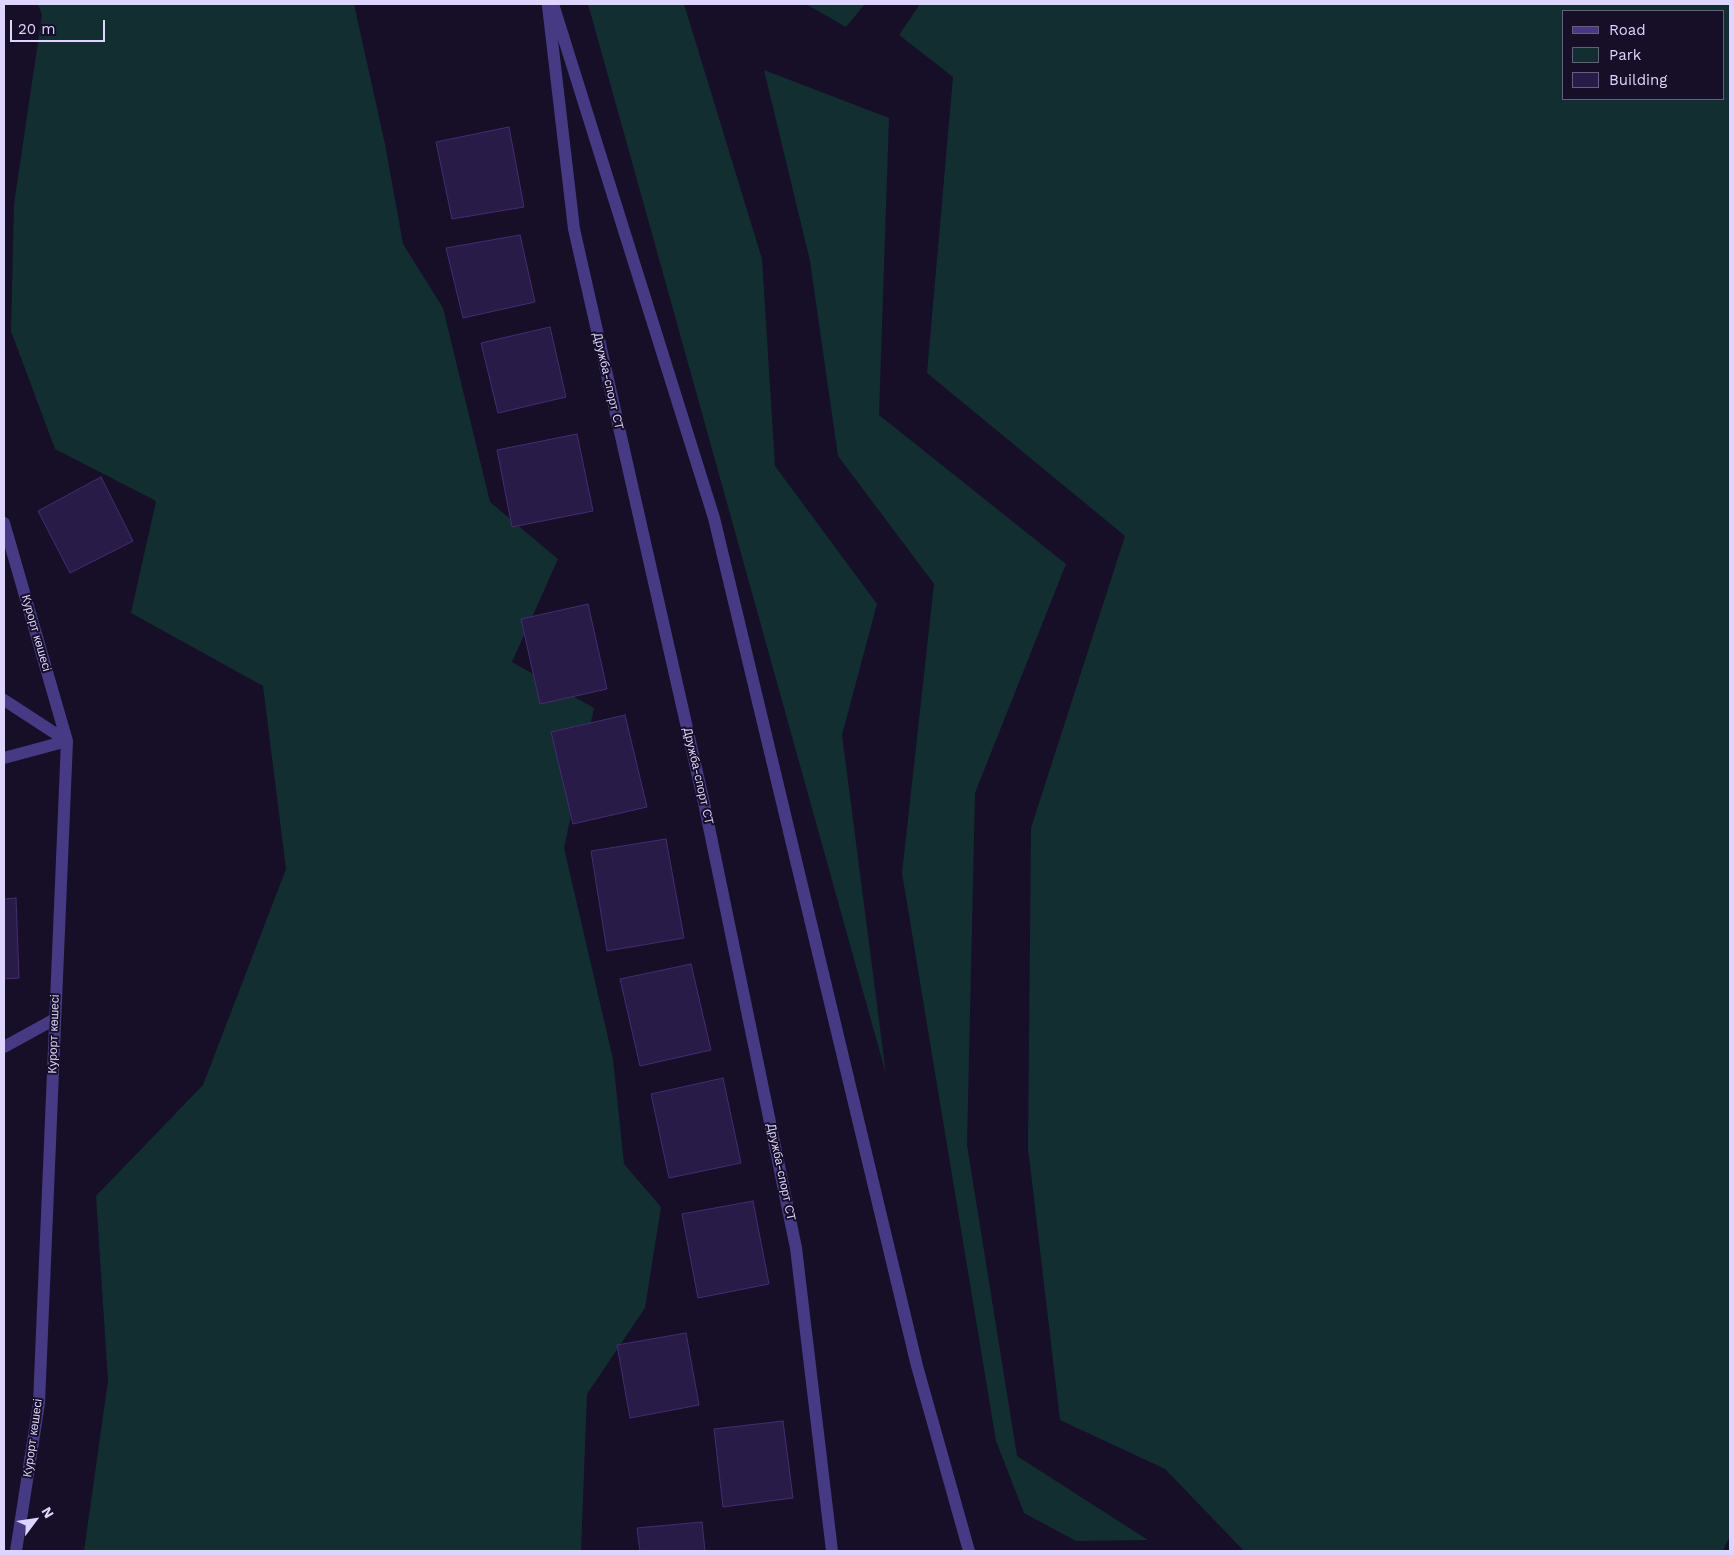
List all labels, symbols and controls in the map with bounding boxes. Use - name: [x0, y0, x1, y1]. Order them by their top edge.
- scale bar: [12, 10, 108, 42]
- legend: [1562, 10, 1724, 100]
- text: 20 m: [18, 20, 56, 38]
- text: Road: [1609, 21, 1646, 39]
- text: Park: [1609, 46, 1641, 64]
- text: Building: [1609, 71, 1667, 89]
- street label: Дружба-спорт СТ: [590, 331, 626, 431]
- street label: Курорт көшесі: [18, 593, 54, 673]
- street label: Дружба-спорт СТ: [680, 726, 716, 826]
- street label: Курорт көшесі: [45, 994, 63, 1074]
- street label: Дружба-спорт СТ: [764, 1122, 798, 1222]
- street label: Курорт көшесі: [20, 1398, 46, 1478]
- north arrow: [10, 1495, 60, 1545]
- text: N: [38, 1504, 57, 1521]

